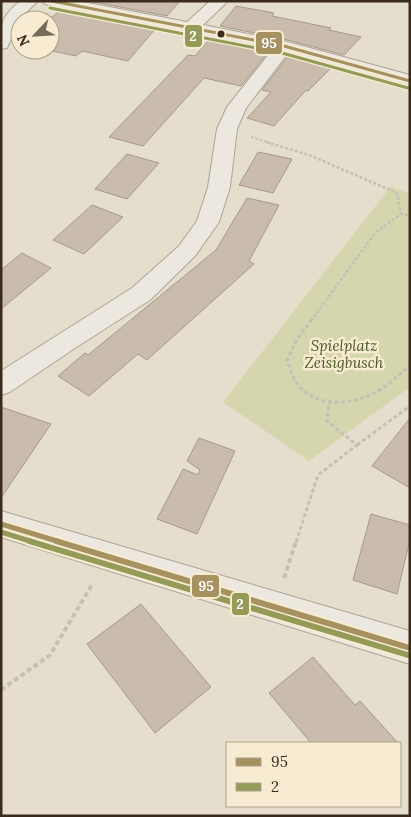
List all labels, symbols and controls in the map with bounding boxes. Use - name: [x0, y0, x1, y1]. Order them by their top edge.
- north arrow: [10, 10, 60, 60]
- line badge: 2: [184, 24, 203, 48]
- text: 2: [189, 27, 197, 45]
- unlabelled marker: [216, 29, 226, 39]
- line badge: 95: [255, 31, 283, 55]
- text: N: [13, 32, 34, 49]
- text: 95: [261, 34, 277, 52]
- park label: Spielplatz Zeisigbusch: [305, 336, 384, 372]
- line badge: 95: [191, 574, 220, 598]
- text: 95: [198, 577, 214, 595]
- line badge: 2: [231, 592, 250, 616]
- text: 2: [236, 595, 244, 613]
- legend: [226, 742, 401, 807]
- text: 95: [271, 752, 288, 771]
- text: 2: [271, 777, 279, 796]

